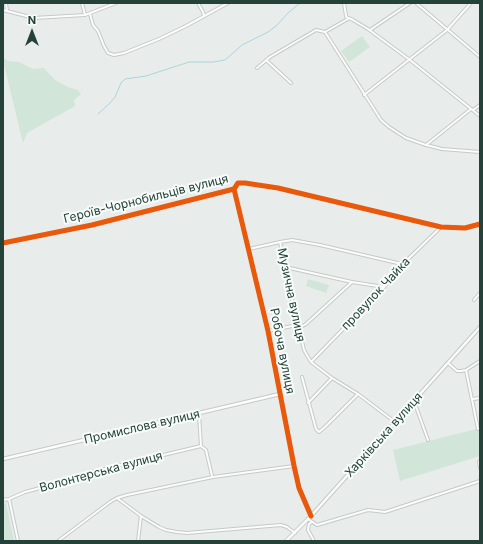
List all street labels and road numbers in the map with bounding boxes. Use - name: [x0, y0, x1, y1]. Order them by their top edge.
- street label: Героїв-Чорнобильців вулиця: [62, 172, 230, 226]
- street label: Музична вулиця: [274, 247, 308, 343]
- street label: провулок Чайка: [339, 255, 413, 333]
- street label: Робоча вулиця: [267, 307, 297, 395]
- street label: Харківська вулиця: [342, 390, 426, 480]
- street label: Промислова вулиця: [83, 407, 201, 447]
- street label: Волонтерська вулиця: [38, 449, 164, 495]

